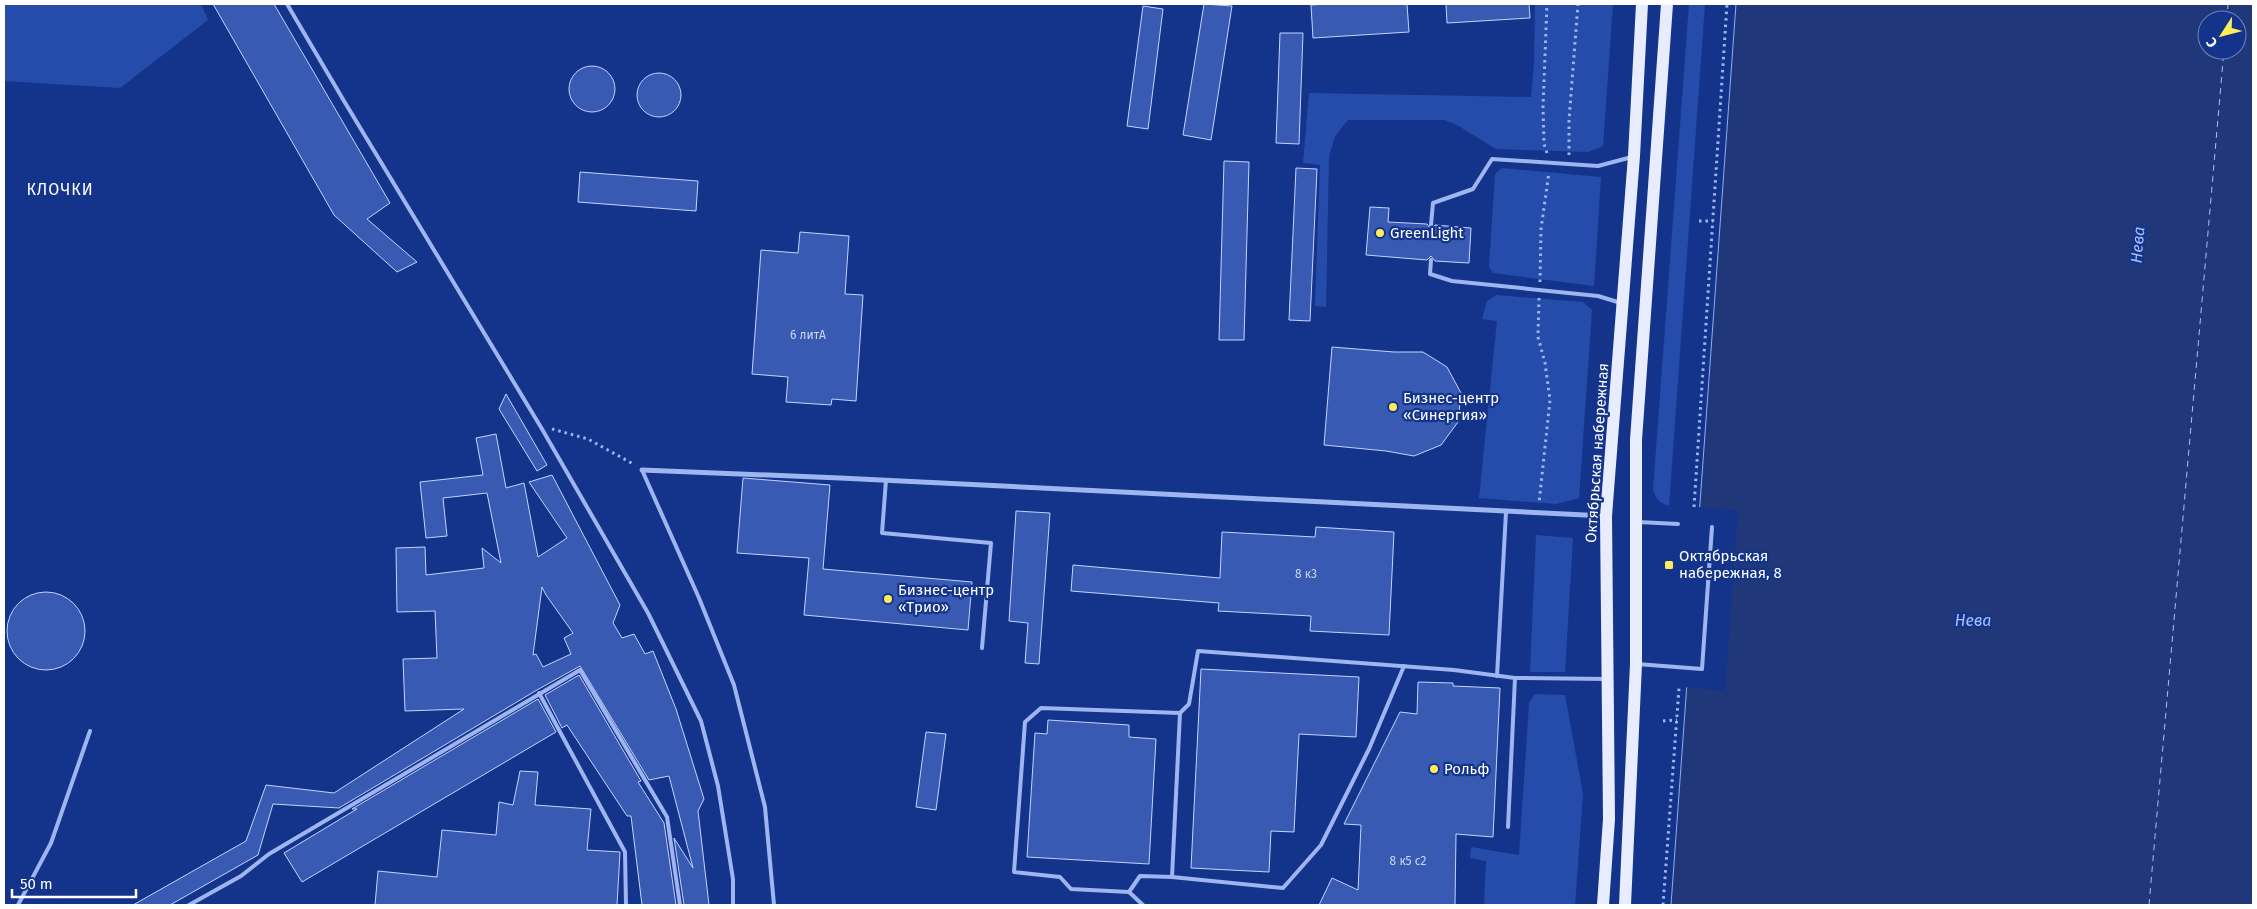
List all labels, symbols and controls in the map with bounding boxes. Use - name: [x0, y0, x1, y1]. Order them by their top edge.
- north arrow: [2197, 10, 2247, 60]
- text: С: [2203, 34, 2221, 51]
- district label: КЛОЧКИ: [26, 180, 94, 199]
- place label: GreenLight: [1390, 224, 1464, 242]
- water label: Нева: [2126, 226, 2149, 264]
- marker: GreenLight: [1374, 227, 1386, 239]
- house number: 6 литА: [790, 328, 826, 342]
- street label: Октябрьская набережная: [1582, 362, 1612, 544]
- place label: Бизнес-центр «Синергия»: [1403, 389, 1499, 424]
- marker: Бизнес-центр «Синергия»: [1387, 401, 1399, 413]
- place label: Октябрьская набережная, 8: [1679, 547, 1782, 582]
- marker: Октябрьская набережная, 8: [1663, 559, 1675, 571]
- house number: 8 к3: [1295, 567, 1317, 581]
- place label: Бизнес-центр «Трио»: [898, 581, 994, 616]
- marker: Бизнес-центр «Трио»: [882, 593, 894, 605]
- water label: Нева: [1955, 611, 1991, 630]
- place label: Рольф: [1444, 760, 1490, 778]
- marker: Рольф: [1428, 763, 1440, 775]
- house number: 8 к5 с2: [1390, 854, 1426, 868]
- scale bar: [12, 866, 136, 898]
- text: 50 m: [20, 875, 53, 893]

